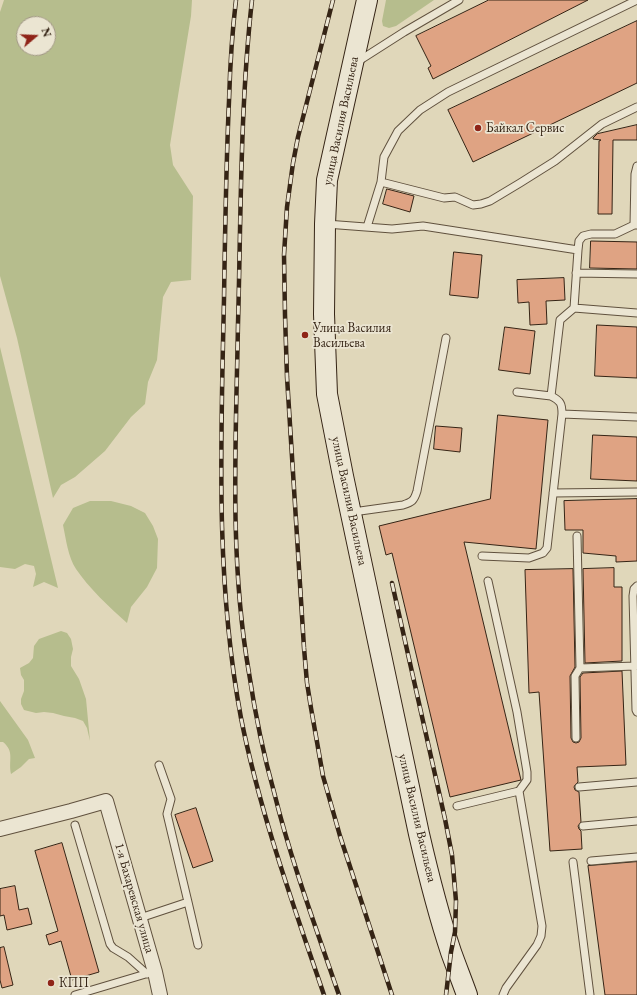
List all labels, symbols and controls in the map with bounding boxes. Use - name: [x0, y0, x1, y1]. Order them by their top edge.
- north arrow: [16, 16, 56, 56]
- text: N: [38, 26, 54, 39]
- street label: улица Василия Васильева: [320, 55, 362, 187]
- place label: Байкал Сервис: [486, 120, 564, 136]
- marker: Байкал Сервис: [473, 123, 483, 133]
- place label: Улица Василия Васильева: [313, 320, 391, 351]
- marker: Улица Василия Васильева: [300, 330, 310, 340]
- street label: улица Василия Васильева: [328, 435, 370, 567]
- street label: улица Василия Васильева: [395, 752, 439, 884]
- street label: 1-я Бахаревская улица: [111, 841, 157, 955]
- place label: КПП: [59, 975, 89, 991]
- marker: КПП: [46, 978, 56, 988]

